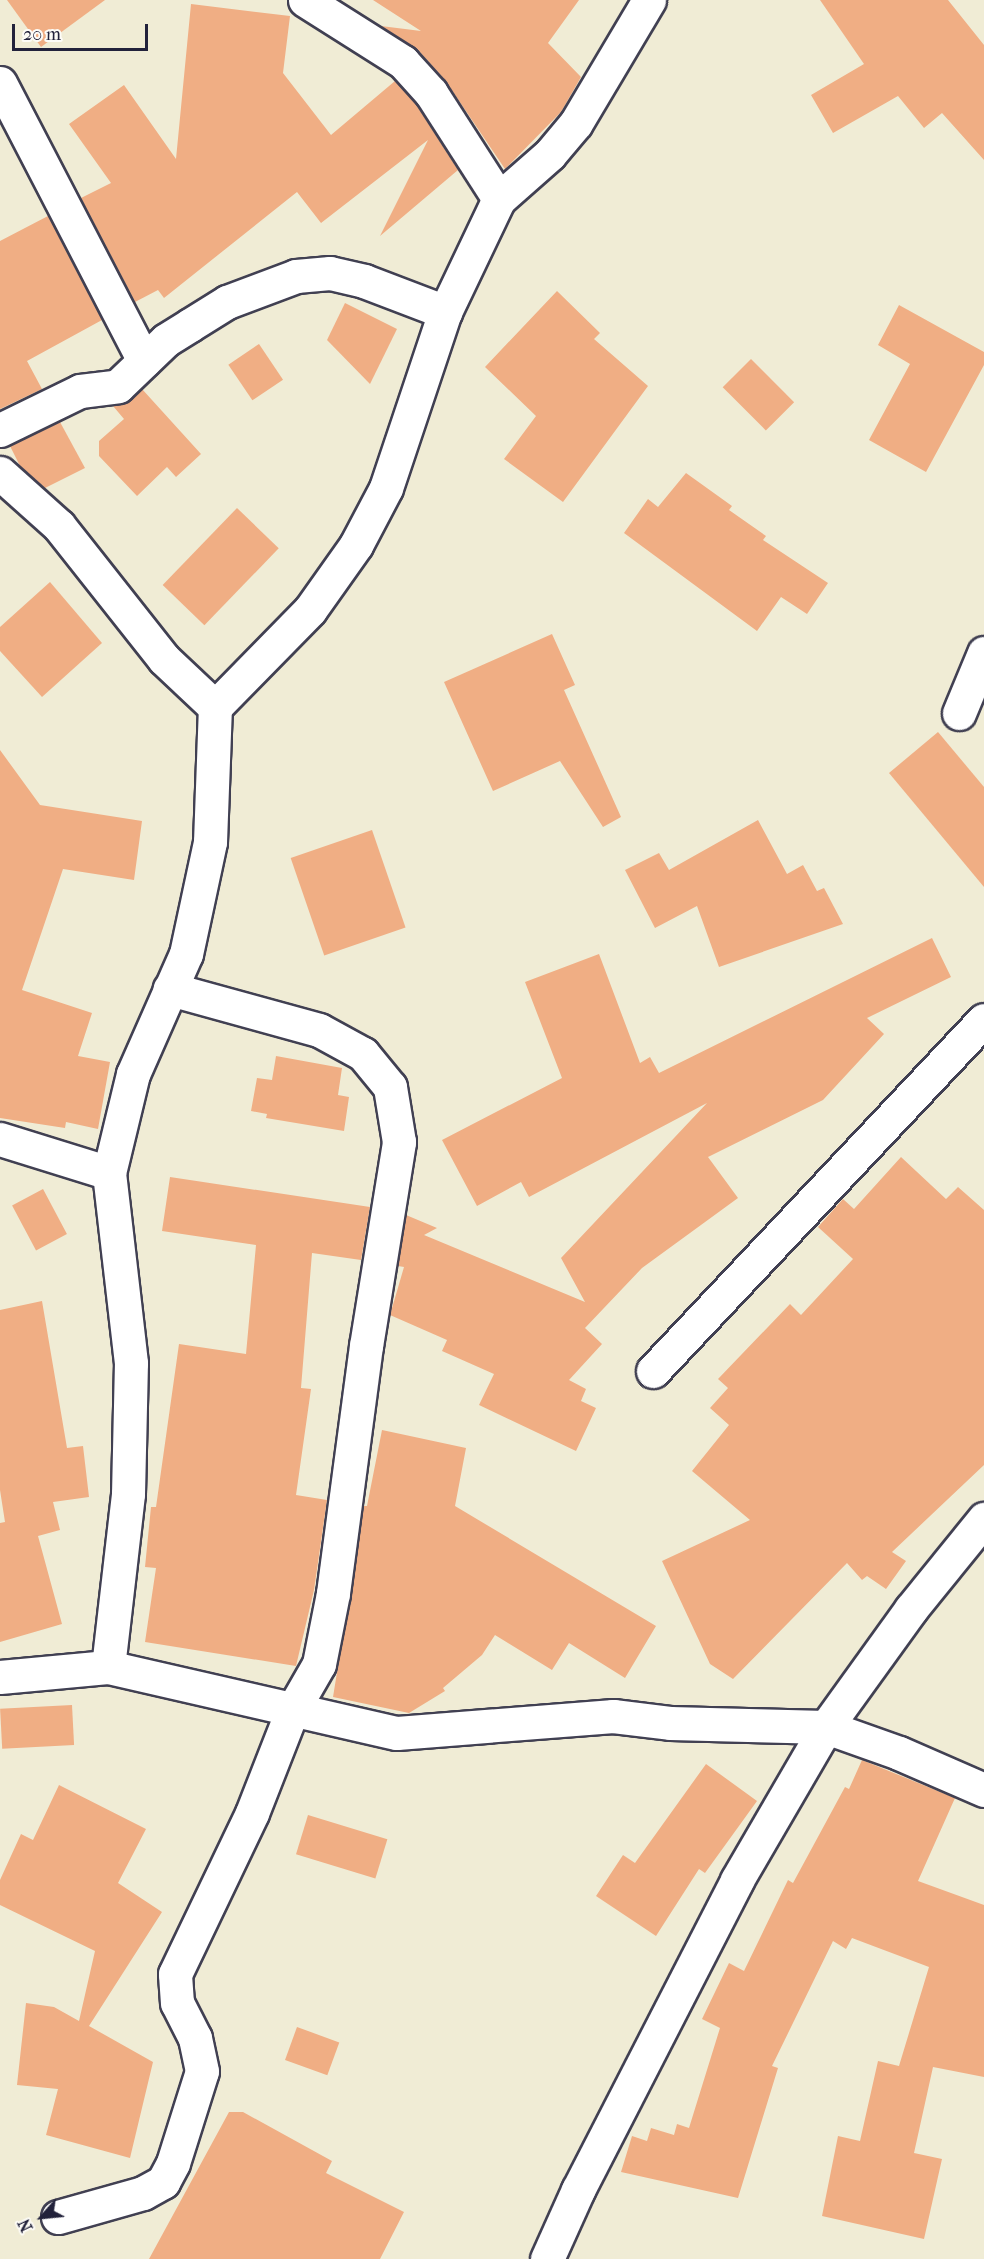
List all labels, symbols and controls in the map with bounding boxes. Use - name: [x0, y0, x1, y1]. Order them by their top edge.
- scale bar: [15, 12, 152, 50]
- text: 20 m: [23, 24, 61, 45]
- north arrow: [12, 2187, 72, 2247]
- text: N: [14, 2216, 37, 2235]

